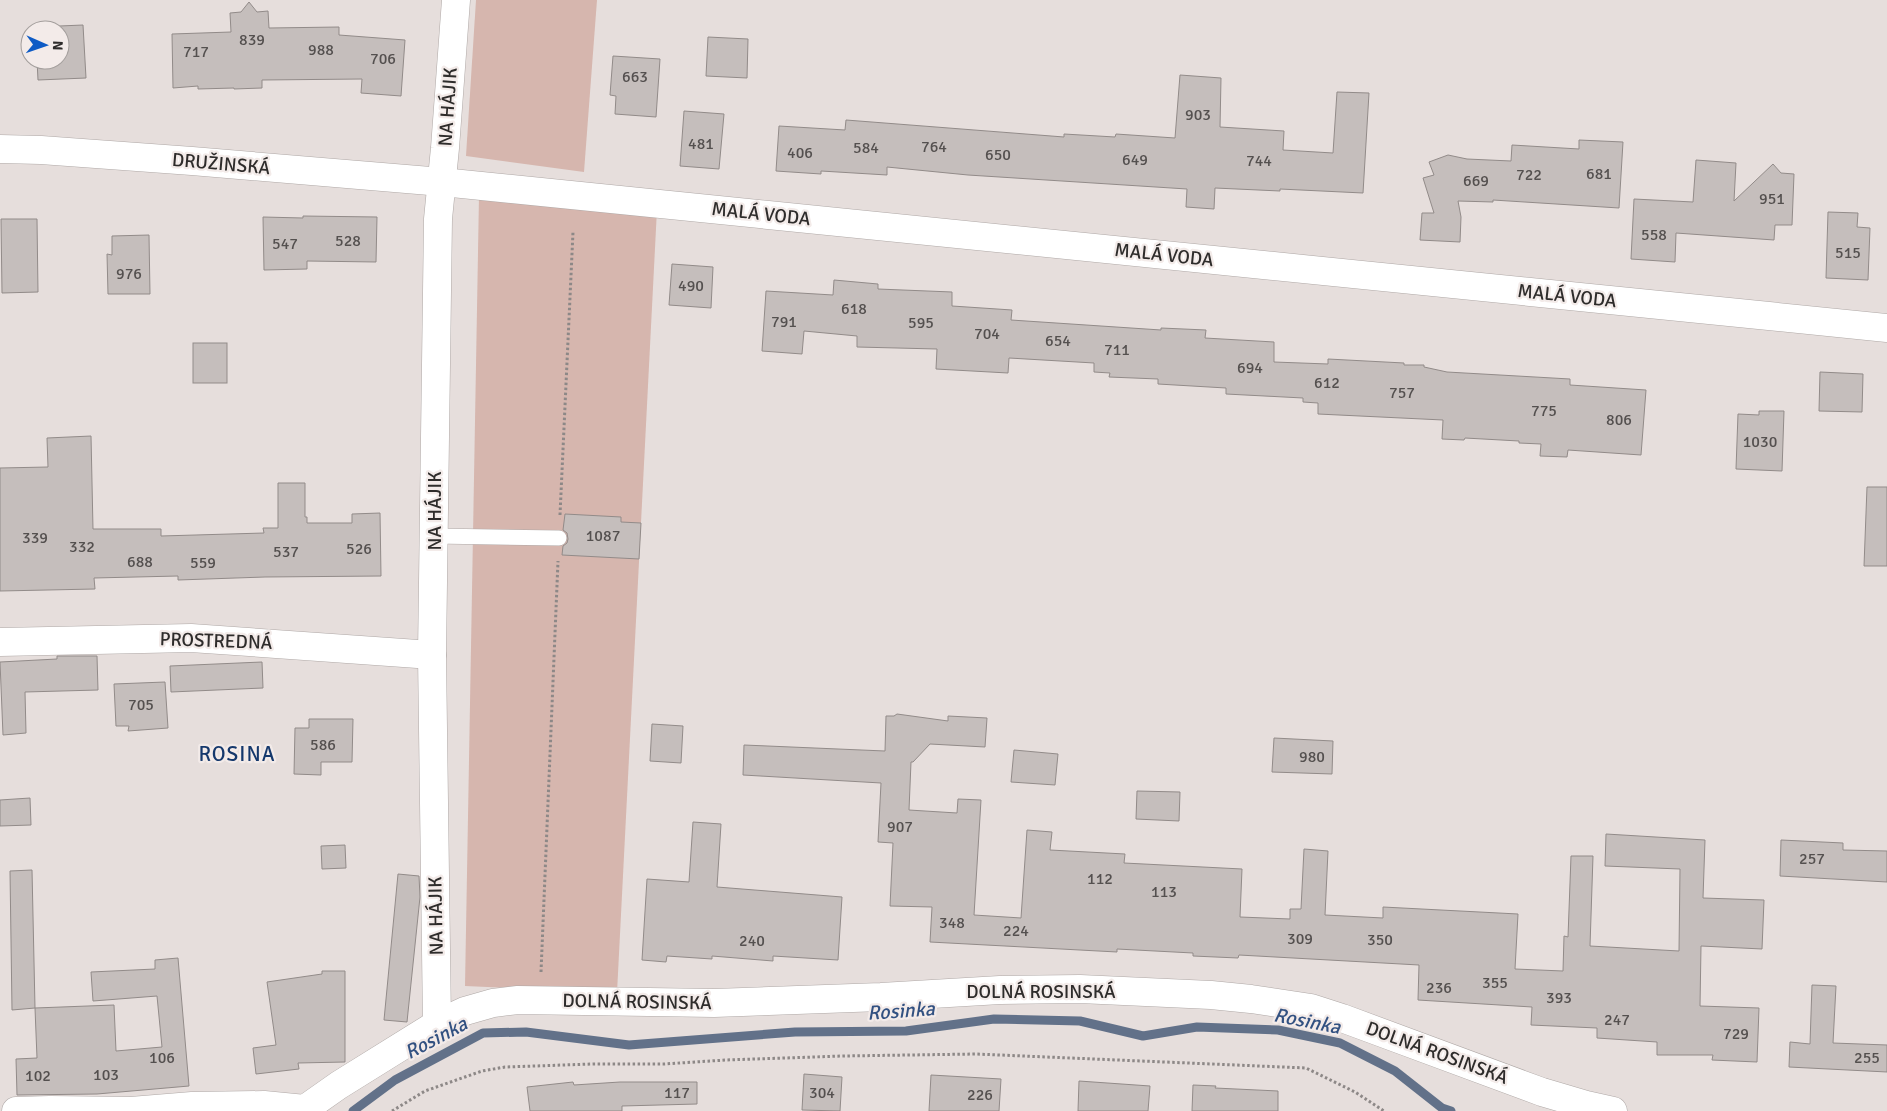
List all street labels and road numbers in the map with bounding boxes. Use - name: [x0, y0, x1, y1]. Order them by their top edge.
- street label: NA HÁJIK: [433, 66, 463, 147]
- street label: DRUŽINSKÁ: [171, 148, 271, 180]
- street label: MALÁ VODA: [710, 197, 812, 231]
- street label: MALÁ VODA: [1113, 238, 1215, 272]
- street label: MALÁ VODA: [1516, 279, 1618, 313]
- street label: NA HÁJIK: [423, 471, 447, 550]
- street label: PROSTREDNÁ: [159, 627, 273, 655]
- street label: NA HÁJIK: [423, 876, 449, 956]
- street label: DOLNÁ ROSINSKÁ: [966, 980, 1116, 1004]
- street label: DOLNÁ ROSINSKÁ: [562, 989, 712, 1015]
- street label: DOLNÁ ROSINSKÁ: [1363, 1016, 1512, 1090]

